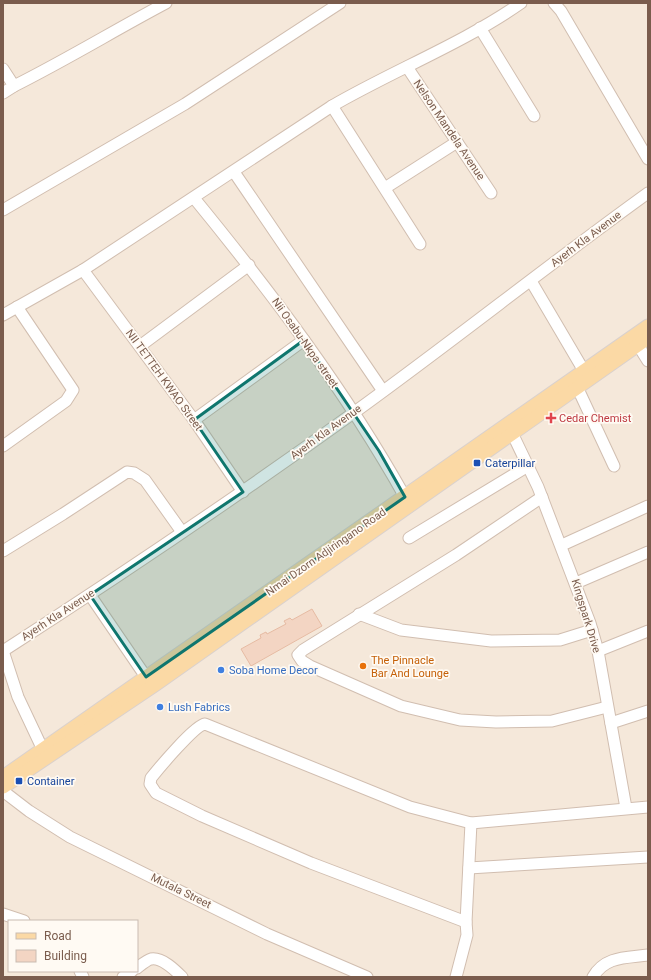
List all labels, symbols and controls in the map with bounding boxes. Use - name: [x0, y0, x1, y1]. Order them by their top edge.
- street label: Nelson Mandela Avenue: [411, 77, 488, 183]
- street label: Ayerh Kla Avenue: [548, 208, 624, 270]
- street label: Nii Osabu-Nkpa street: [269, 295, 341, 391]
- street label: NII TETTEH KWAO Street: [123, 327, 205, 434]
- street label: Ayerh Kla Avenue: [288, 402, 364, 462]
- place label: Cedar Chemist: [559, 412, 632, 425]
- marker: Cedar Chemist: [546, 413, 556, 423]
- place label: Caterpillar: [485, 457, 535, 470]
- marker: Caterpillar: [472, 458, 482, 468]
- street label: Nmai Dzorn Adjiringano Road: [263, 505, 389, 599]
- street label: Kingspark Drive: [569, 578, 603, 655]
- street label: Ayerh Kla Avenue: [19, 586, 97, 644]
- place label: The Pinnacle Bar And Lounge: [371, 654, 449, 680]
- marker: The Pinnacle Bar And Lounge: [358, 661, 368, 671]
- place label: Soba Home Decor: [229, 664, 318, 677]
- marker: Soba Home Decor: [216, 665, 226, 675]
- place label: Lush Fabrics: [168, 701, 230, 714]
- marker: Lush Fabrics: [155, 702, 165, 712]
- place label: Container: [27, 775, 75, 788]
- marker: Container: [14, 776, 24, 786]
- street label: Mutala Street: [149, 871, 214, 911]
- legend: [8, 920, 138, 972]
- text: Road: [44, 929, 72, 943]
- text: Building: [44, 949, 87, 963]

